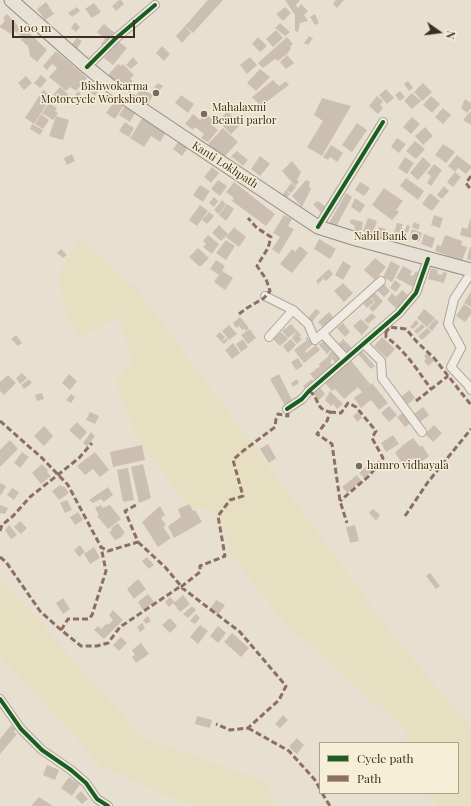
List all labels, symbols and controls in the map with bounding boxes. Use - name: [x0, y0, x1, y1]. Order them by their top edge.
- scale bar: [14, 12, 137, 38]
- north arrow: [419, 12, 459, 52]
- text: 100 m: [19, 19, 51, 35]
- text: N: [443, 29, 459, 41]
- place label: Bishwokarma Motorcycle Workshop: [41, 80, 148, 106]
- marker: Bishwokarma Motorcycle Workshop: [151, 88, 161, 98]
- place label: Mahalaxmi Beauti parlor: [212, 101, 277, 127]
- marker: Mahalaxmi Beauti parlor: [199, 109, 209, 119]
- street label: Kanti Lokhpath: [190, 139, 260, 191]
- place label: Nabil Bank: [354, 230, 407, 244]
- marker: Nabil Bank: [410, 232, 420, 242]
- place label: hamro vidhayala: [367, 459, 449, 473]
- marker: hamro vidhayala: [354, 461, 364, 471]
- legend: [319, 742, 459, 794]
- text: Cycle path: [357, 750, 414, 766]
- text: Path: [357, 770, 381, 786]

